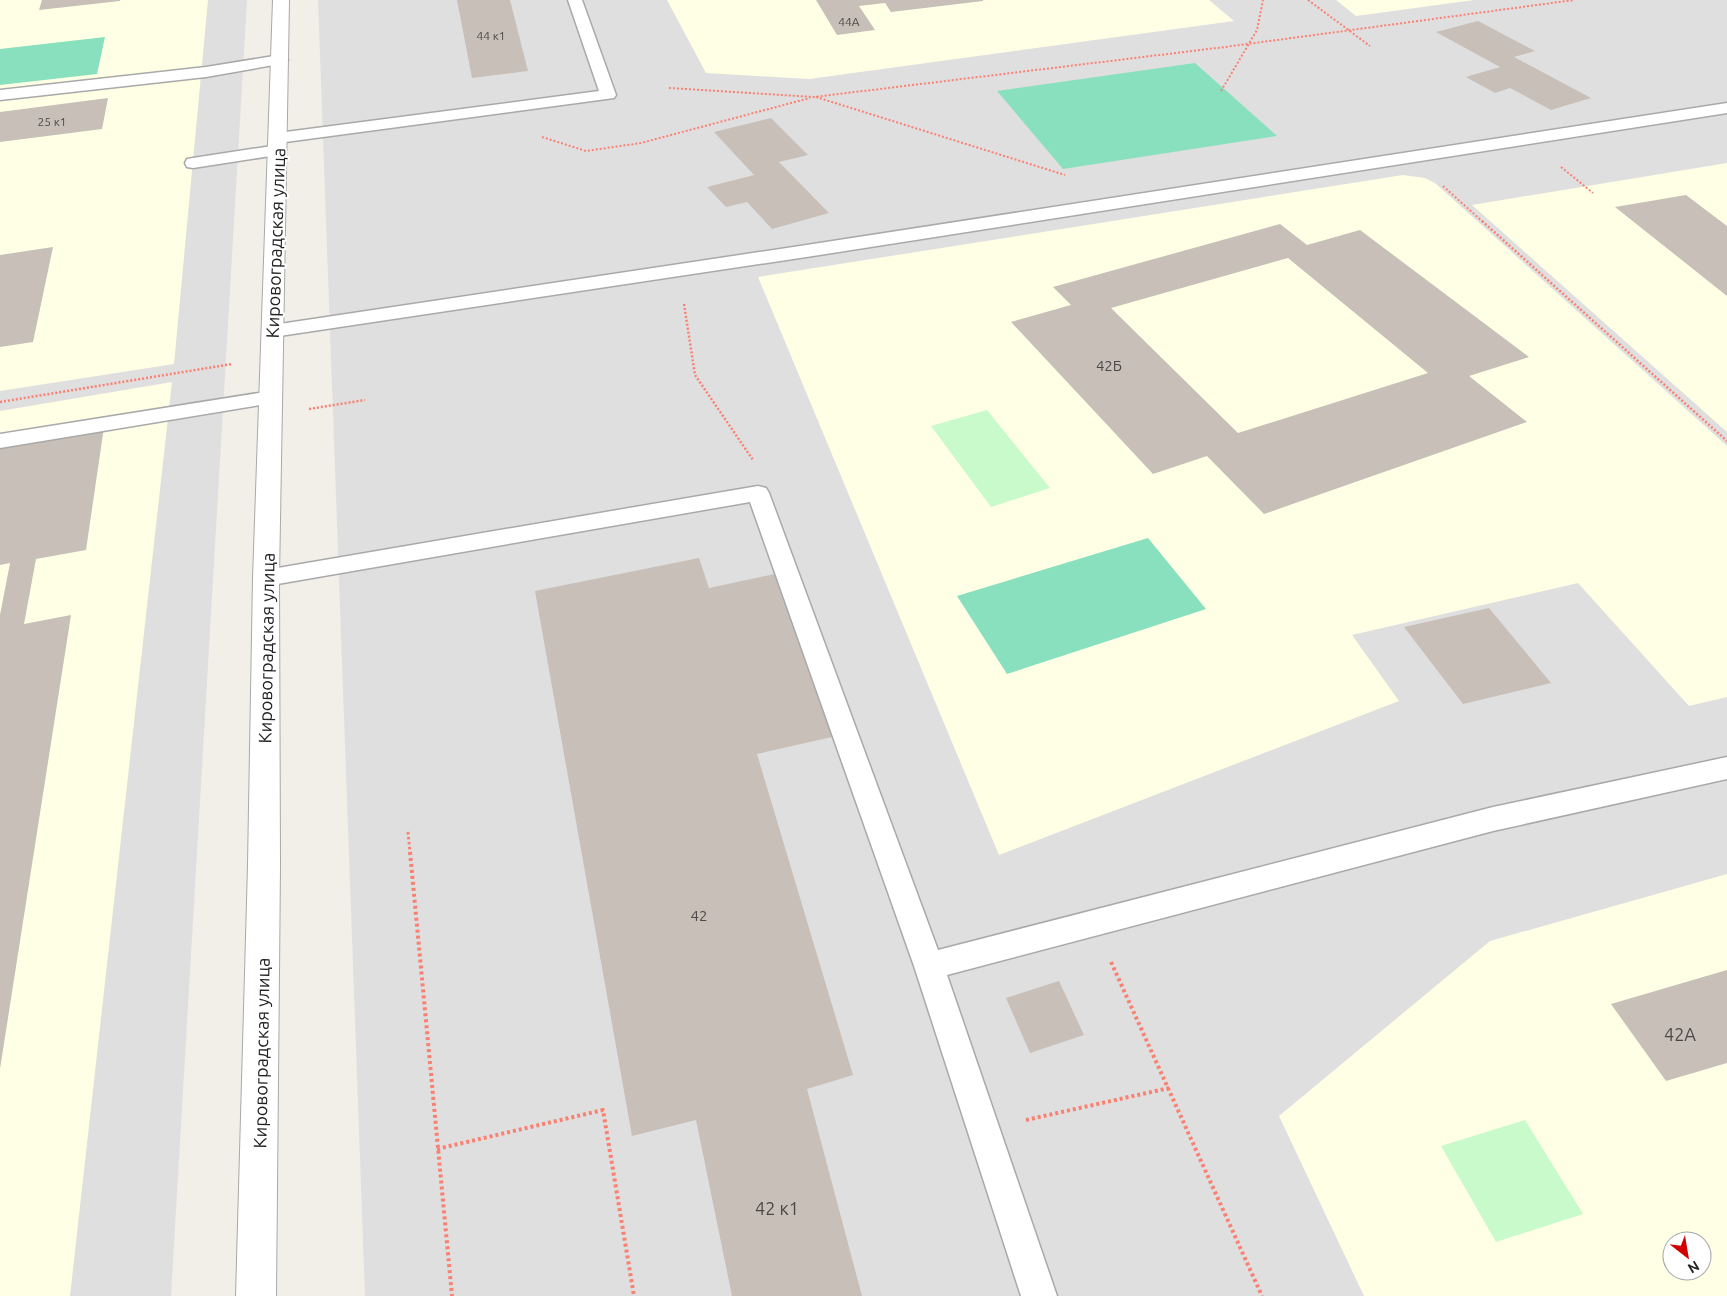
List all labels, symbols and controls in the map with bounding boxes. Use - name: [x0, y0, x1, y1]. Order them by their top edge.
- house number: 44А: [838, 15, 860, 28]
- house number: 44 к1: [476, 29, 506, 42]
- house number: 25 к1: [37, 115, 67, 128]
- street label: Кировоградская улица: [262, 147, 288, 339]
- house number: 42Б: [1096, 357, 1122, 374]
- street label: Кировоградская улица: [254, 552, 278, 744]
- house number: 42: [691, 907, 707, 924]
- street label: Кировоградская улица: [249, 957, 273, 1149]
- house number: 42А: [1664, 1024, 1696, 1044]
- house number: 42 к1: [755, 1198, 799, 1218]
- north arrow: [1662, 1231, 1712, 1281]
- text: N: [1685, 1258, 1702, 1277]

